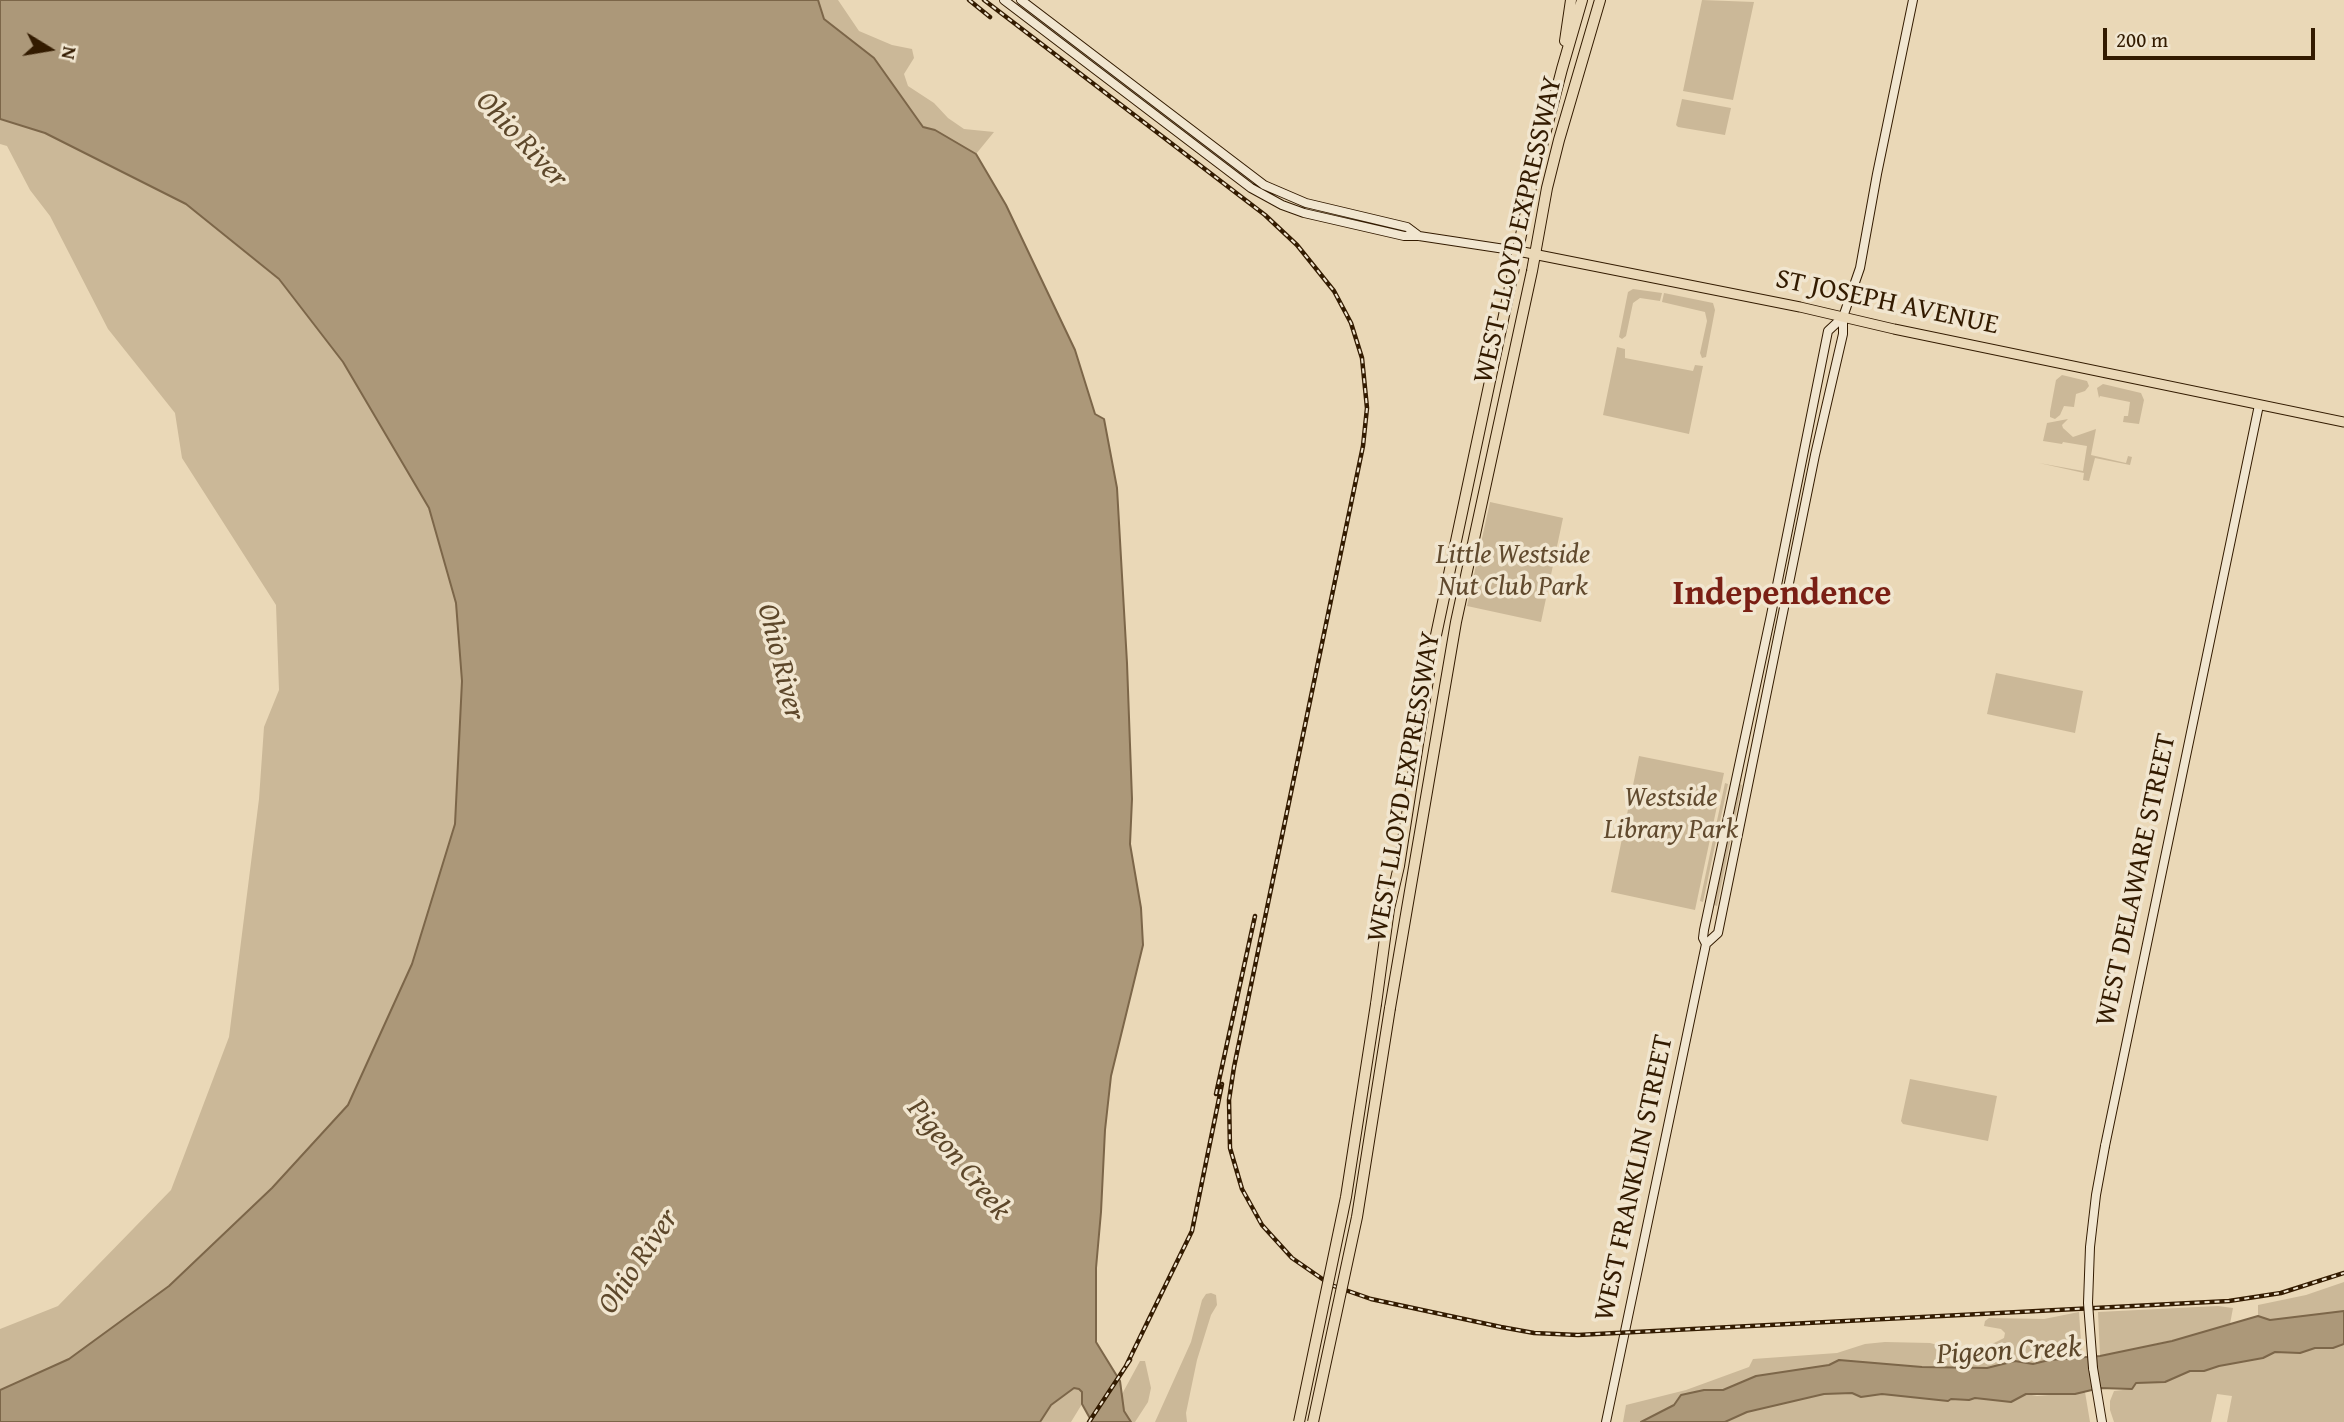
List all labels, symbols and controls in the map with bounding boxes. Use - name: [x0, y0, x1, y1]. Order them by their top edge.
- north arrow: [14, 14, 84, 84]
- scale bar: [2106, 14, 2318, 58]
- text: 200 m: [2116, 24, 2168, 55]
- text: N: [55, 44, 85, 62]
- street label: WEST LLOYD EXPRESSWAY: [1467, 73, 1571, 387]
- water label: Ohio River: [467, 84, 575, 196]
- street label: ST JOSEPH AVENUE: [1772, 263, 2002, 343]
- park label: Little Westside Nut Club Park: [1436, 539, 1590, 605]
- district label: Independence: [1673, 574, 1891, 616]
- water label: Ohio River: [748, 600, 812, 724]
- street label: WEST LLOYD EXPRESSWAY: [1361, 629, 1449, 945]
- street label: WEST DELAWARE STREET: [2090, 731, 2184, 1029]
- park label: Westside Library Park: [1604, 782, 1738, 848]
- street label: WEST FRANKLIN STREET: [1588, 1032, 1682, 1324]
- water label: Pigeon Creek: [898, 1092, 1018, 1228]
- water label: Ohio River: [591, 1203, 687, 1321]
- water label: Pigeon Creek: [1936, 1330, 2082, 1374]

